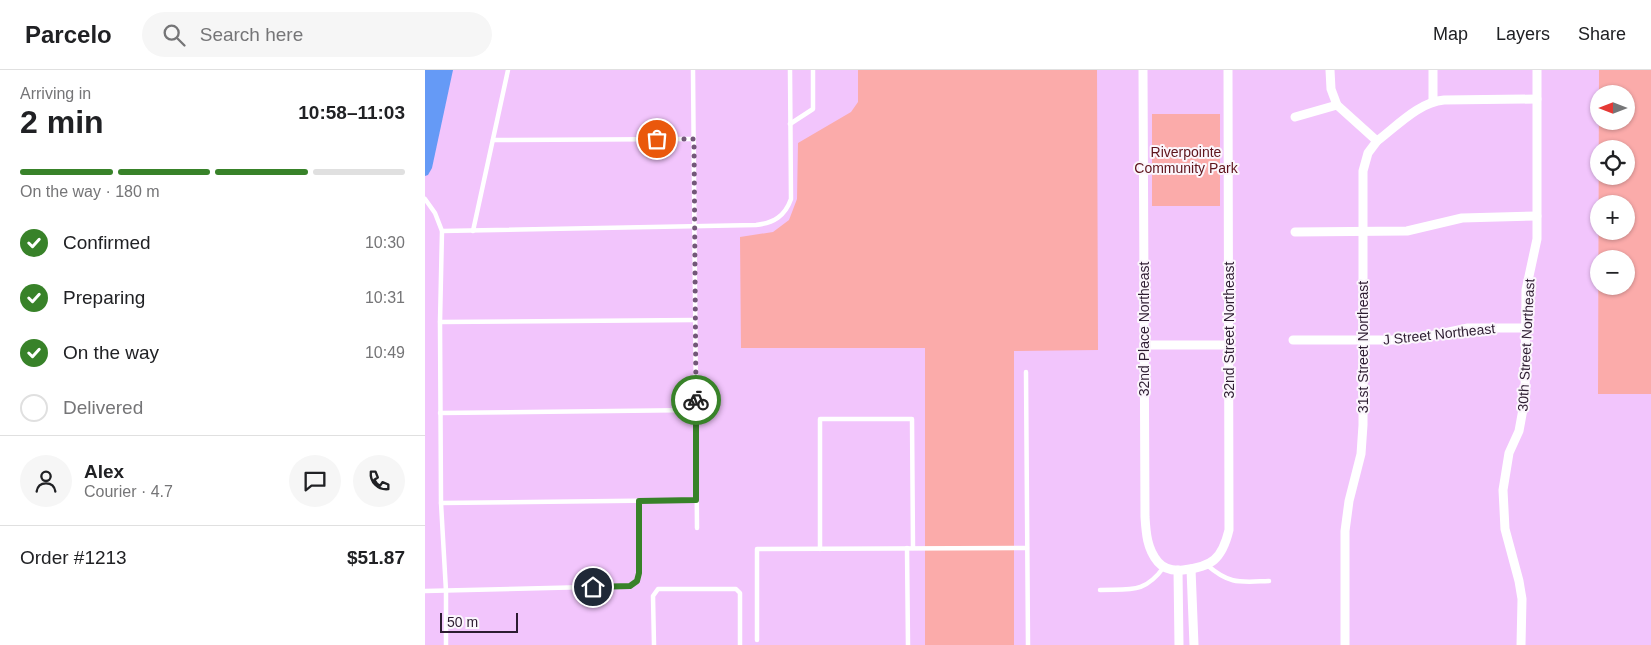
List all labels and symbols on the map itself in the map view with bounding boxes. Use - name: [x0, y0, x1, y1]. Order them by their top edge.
- north arrow: [1590, 85, 1635, 130]
- pin: [636, 118, 678, 160]
- park label: Riverpointe Community Park: [1134, 144, 1239, 176]
- street label: 32nd Street Northeast: [1221, 261, 1237, 398]
- street label: 32nd Place Northeast: [1136, 262, 1152, 396]
- street label: 30th Street Northeast: [1515, 278, 1537, 412]
- street label: 31st Street Northeast: [1355, 281, 1371, 413]
- street label: J Street Northeast: [1382, 320, 1496, 348]
- courier: [671, 375, 721, 425]
- pin: [572, 566, 614, 608]
- scale bar: [440, 610, 517, 633]

